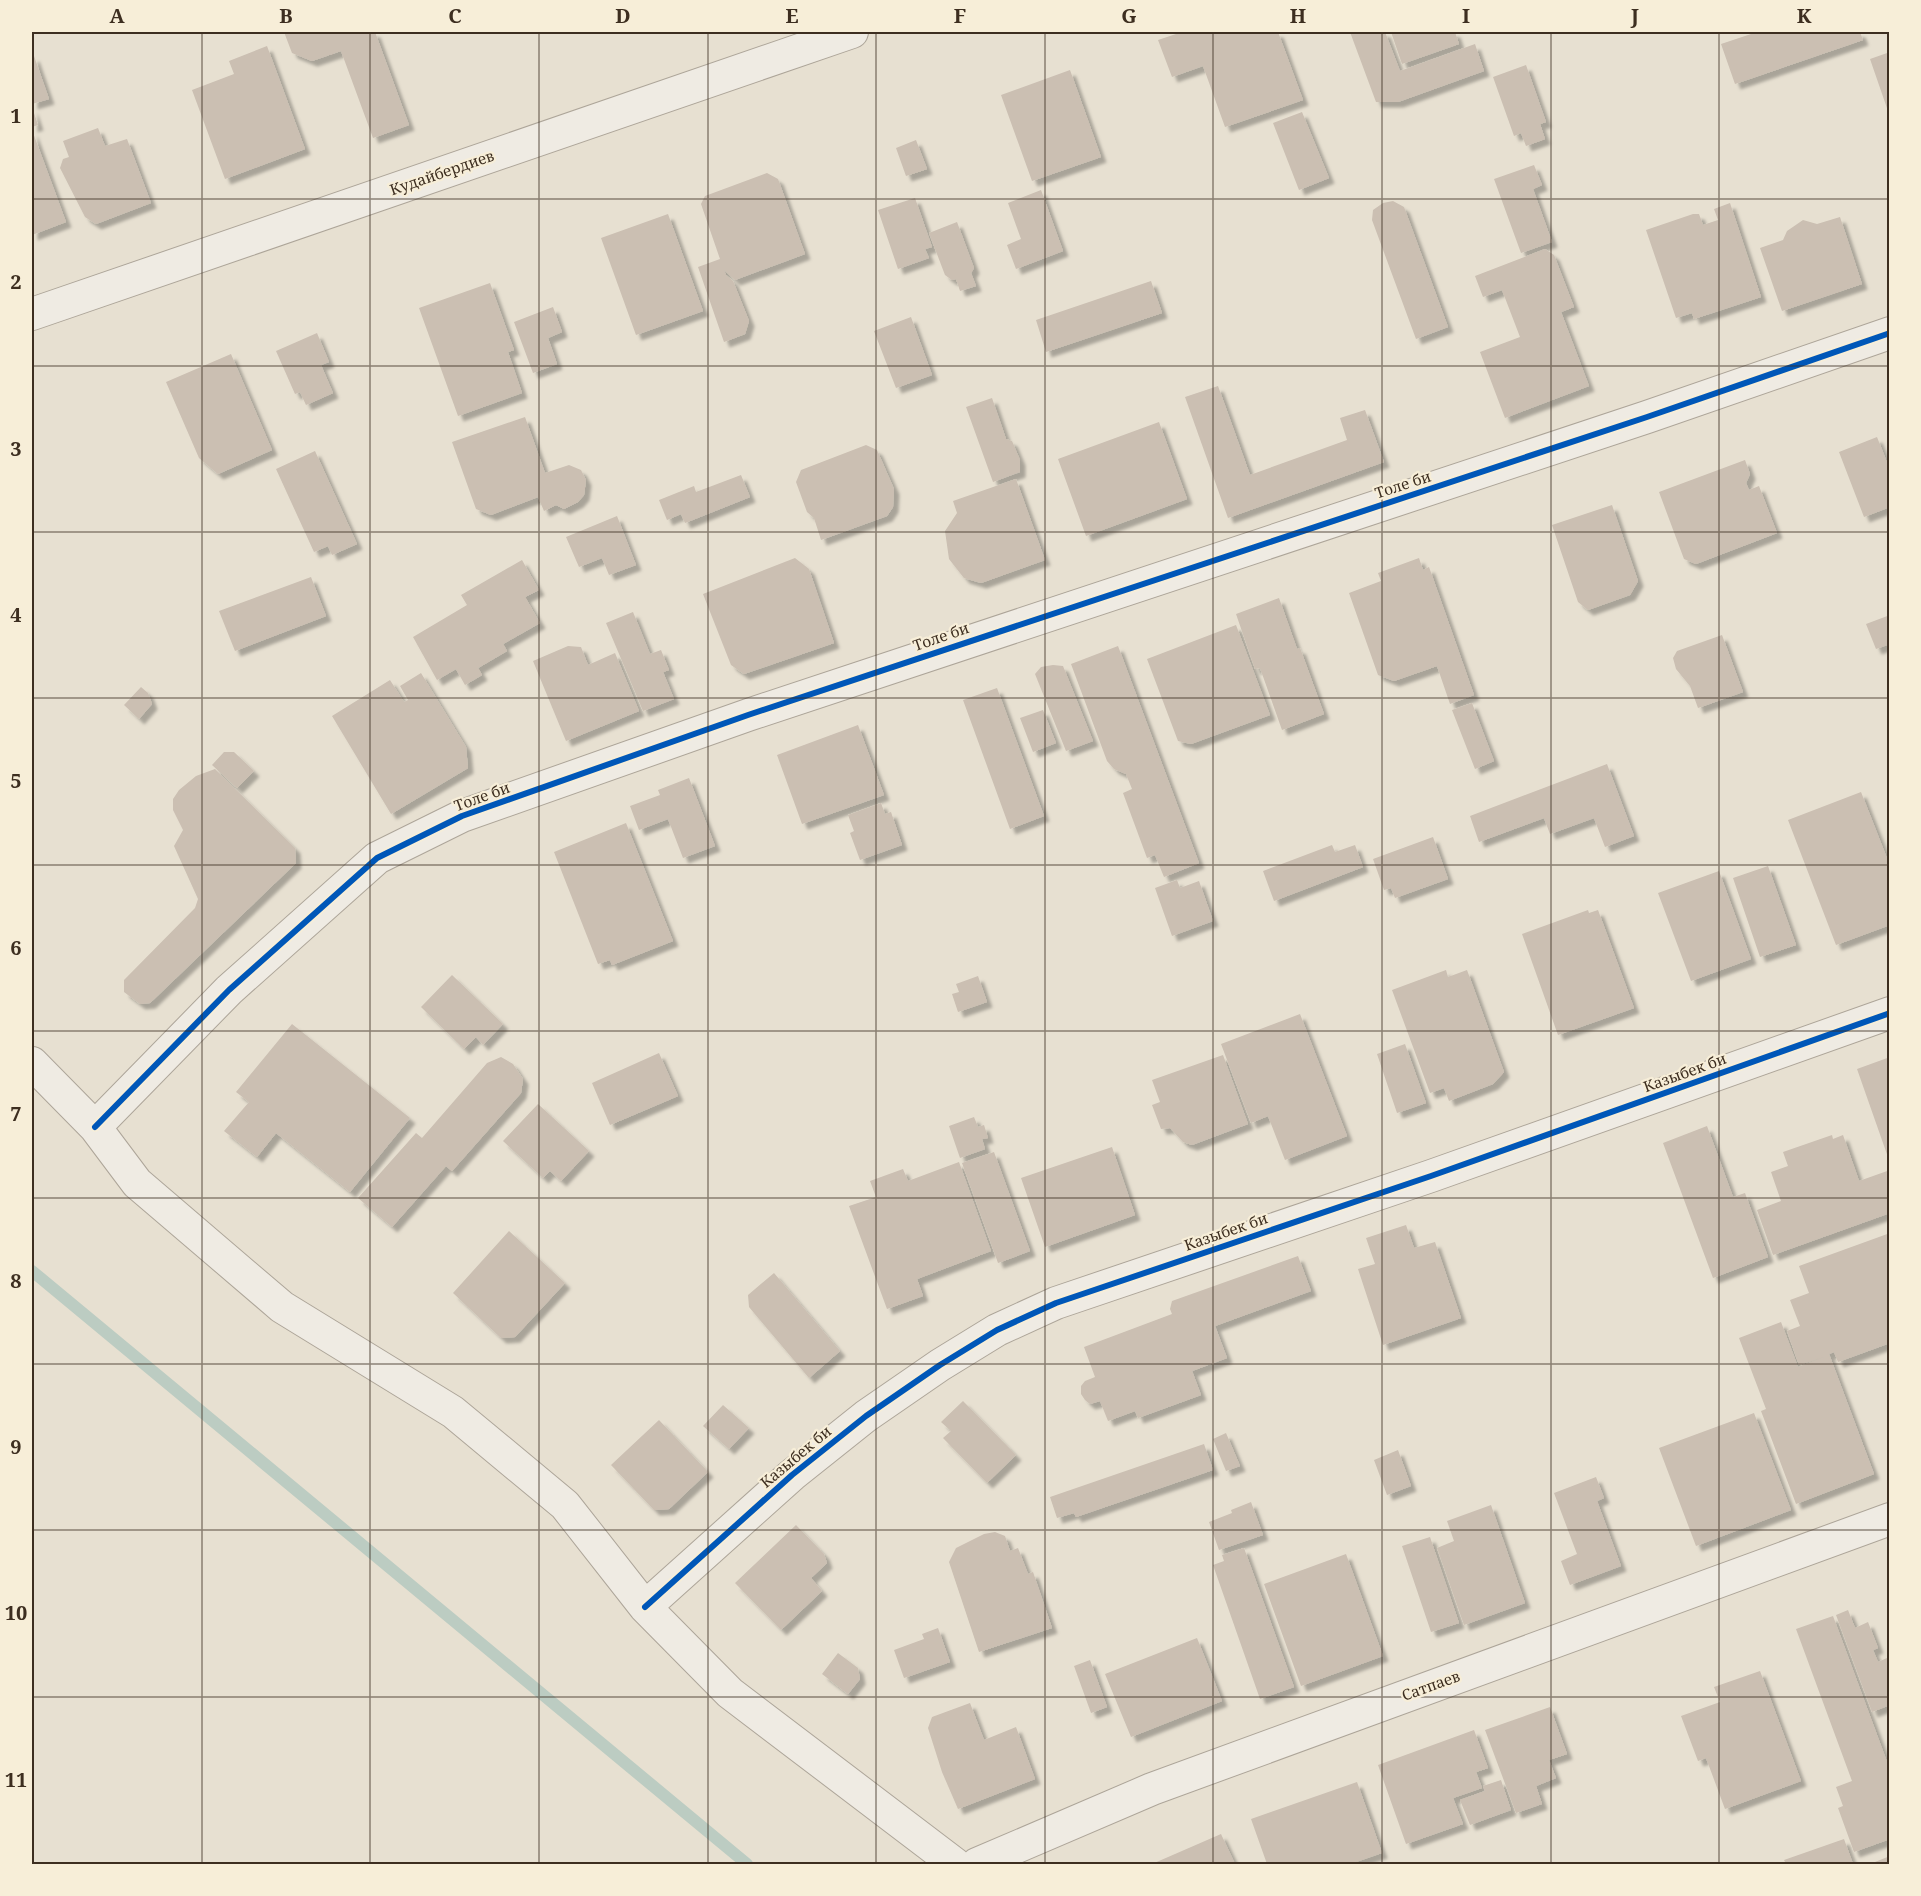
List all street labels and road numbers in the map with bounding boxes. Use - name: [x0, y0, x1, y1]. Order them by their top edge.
- street label: Кудайбердиев: [387, 145, 496, 199]
- street label: Толе би: [1372, 466, 1433, 503]
- street label: Толе би: [910, 617, 971, 655]
- street label: Толе би: [451, 777, 512, 815]
- street label: Казыбек би: [1640, 1048, 1729, 1096]
- street label: Казыбек би: [1181, 1207, 1270, 1255]
- street label: Казыбек би: [756, 1421, 835, 1492]
- street label: Сатпаев: [1399, 1665, 1462, 1705]

